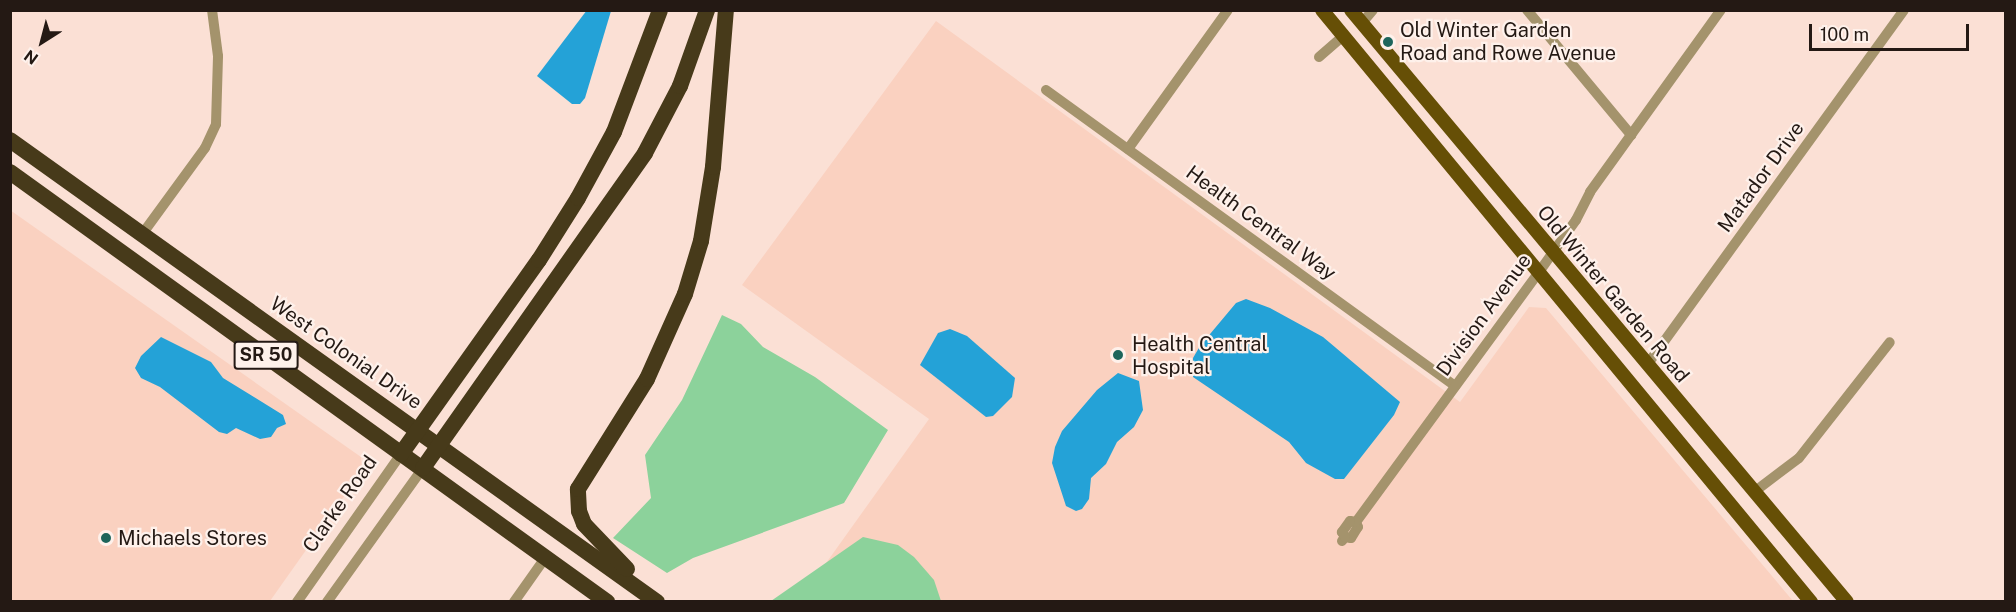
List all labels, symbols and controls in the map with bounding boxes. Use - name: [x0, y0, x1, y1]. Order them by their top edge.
- north arrow: [12, 12, 72, 72]
- scale bar: [1812, 12, 1972, 50]
- place label: Old Winter Garden Road and Rowe Avenue: [1400, 19, 1616, 66]
- text: 100 m: [1820, 24, 1869, 45]
- marker: Old Winter Garden Road and Rowe Avenue: [1381, 35, 1395, 49]
- text: N: [20, 46, 42, 68]
- street label: Matador Drive: [1713, 117, 1809, 237]
- street label: Health Central Way: [1181, 160, 1341, 286]
- street label: Old Winter Garden Road: [1532, 200, 1694, 388]
- street label: Division Avenue: [1432, 249, 1536, 381]
- street label: West Colonial Drive: [265, 291, 427, 415]
- place label: Health Central Hospital: [1132, 332, 1267, 379]
- road number: SR 50: [233, 340, 299, 370]
- marker: Health Central Hospital: [1109, 346, 1127, 364]
- street label: Clarke Road: [298, 451, 382, 557]
- place label: Michaels Stores: [118, 526, 267, 550]
- marker: Michaels Stores: [99, 531, 113, 545]

